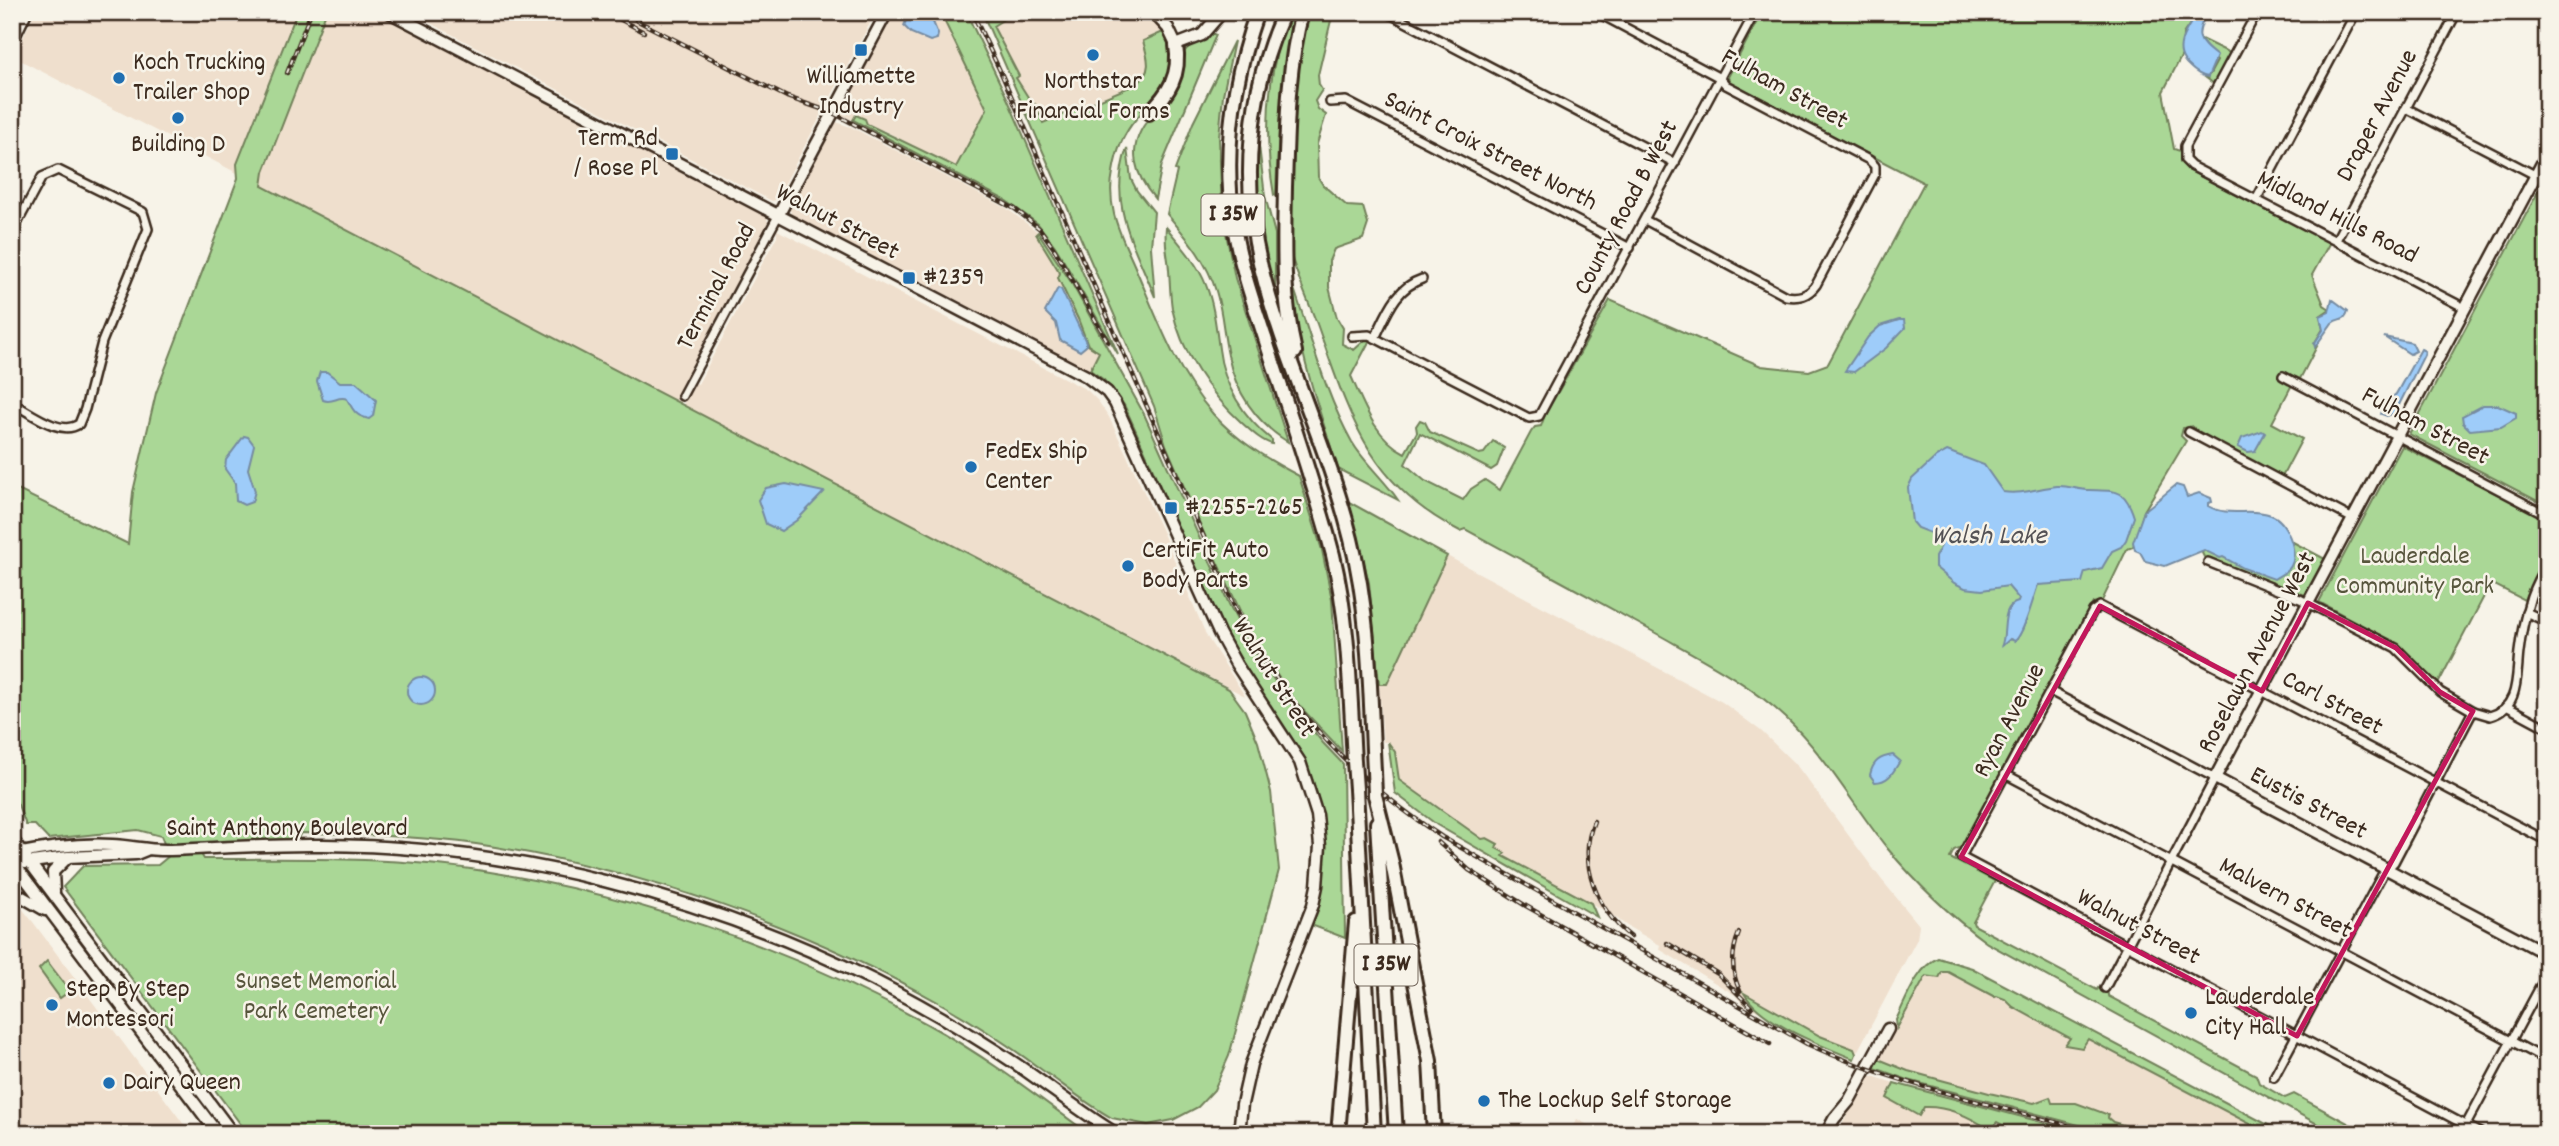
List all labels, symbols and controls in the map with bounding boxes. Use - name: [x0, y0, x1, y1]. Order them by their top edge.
- street label: Fulham Street: [1714, 40, 1855, 140]
- marker: Williamette Industry: [853, 42, 869, 58]
- street label: Draper Avenue: [2328, 43, 2428, 189]
- place label: Koch Trucking Trailer Shop: [133, 45, 265, 112]
- marker: Northstar Financial Forms: [1085, 47, 1101, 63]
- place label: Williamette Industry: [807, 59, 915, 126]
- place label: Northstar Financial Forms: [1016, 64, 1170, 131]
- marker: Koch Trucking Trailer Shop: [111, 70, 127, 86]
- street label: Saint Croix Street North: [1377, 82, 1603, 222]
- marker: Building D: [170, 110, 186, 126]
- street label: County Road B West: [1565, 114, 1689, 302]
- place label: Term Rd / Rose Pl: [574, 121, 658, 188]
- place label: Building D: [131, 127, 225, 164]
- marker: Term Rd / Rose Pl: [664, 146, 680, 162]
- street label: Midland Hills Road: [2250, 161, 2424, 275]
- street label: Walnut Street: [769, 175, 906, 271]
- road number: I 35W: [1202, 195, 1264, 236]
- street label: Terminal Road: [668, 217, 766, 357]
- place label: #2359: [923, 260, 985, 297]
- marker: #2359: [901, 270, 917, 286]
- street label: Fulham Street: [2354, 378, 2496, 476]
- place label: FedEx Ship Center: [985, 434, 1088, 501]
- marker: FedEx Ship Center: [963, 459, 979, 475]
- place label: #2255-2265: [1185, 490, 1303, 527]
- marker: #2255-2265: [1163, 500, 1179, 516]
- water label: Walsh Lake: [1931, 518, 2048, 558]
- place label: CertiFit Auto Body Parts: [1142, 533, 1269, 600]
- park label: Lauderdale Community Park: [2336, 539, 2494, 606]
- street label: Roselawn Avenue West: [2189, 545, 2327, 760]
- marker: CertiFit Auto Body Parts: [1120, 558, 1136, 574]
- street label: Walnut Street: [1221, 611, 1325, 745]
- street label: Ryan Avenue: [1964, 657, 2056, 785]
- street label: Carl Street: [2275, 662, 2390, 746]
- street label: Eustis Street: [2243, 758, 2374, 851]
- street label: Saint Anthony Boulevard: [166, 811, 408, 848]
- street label: Malvern Street: [2212, 848, 2359, 950]
- street label: Walnut Street: [2070, 880, 2207, 976]
- road number: I 35W: [1354, 945, 1418, 986]
- park label: Sunset Memorial Park Cemetery: [235, 964, 397, 1031]
- place label: Step By Step Montessori: [66, 972, 190, 1039]
- place label: Lauderdale City Hall: [2205, 980, 2314, 1047]
- marker: Step By Step Montessori: [44, 997, 60, 1013]
- marker: Lauderdale City Hall: [2183, 1005, 2199, 1021]
- place label: Dairy Queen: [123, 1065, 241, 1102]
- marker: Dairy Queen: [101, 1075, 117, 1091]
- place label: The Lockup Self Storage: [1498, 1083, 1732, 1120]
- marker: The Lockup Self Storage: [1476, 1093, 1492, 1109]

